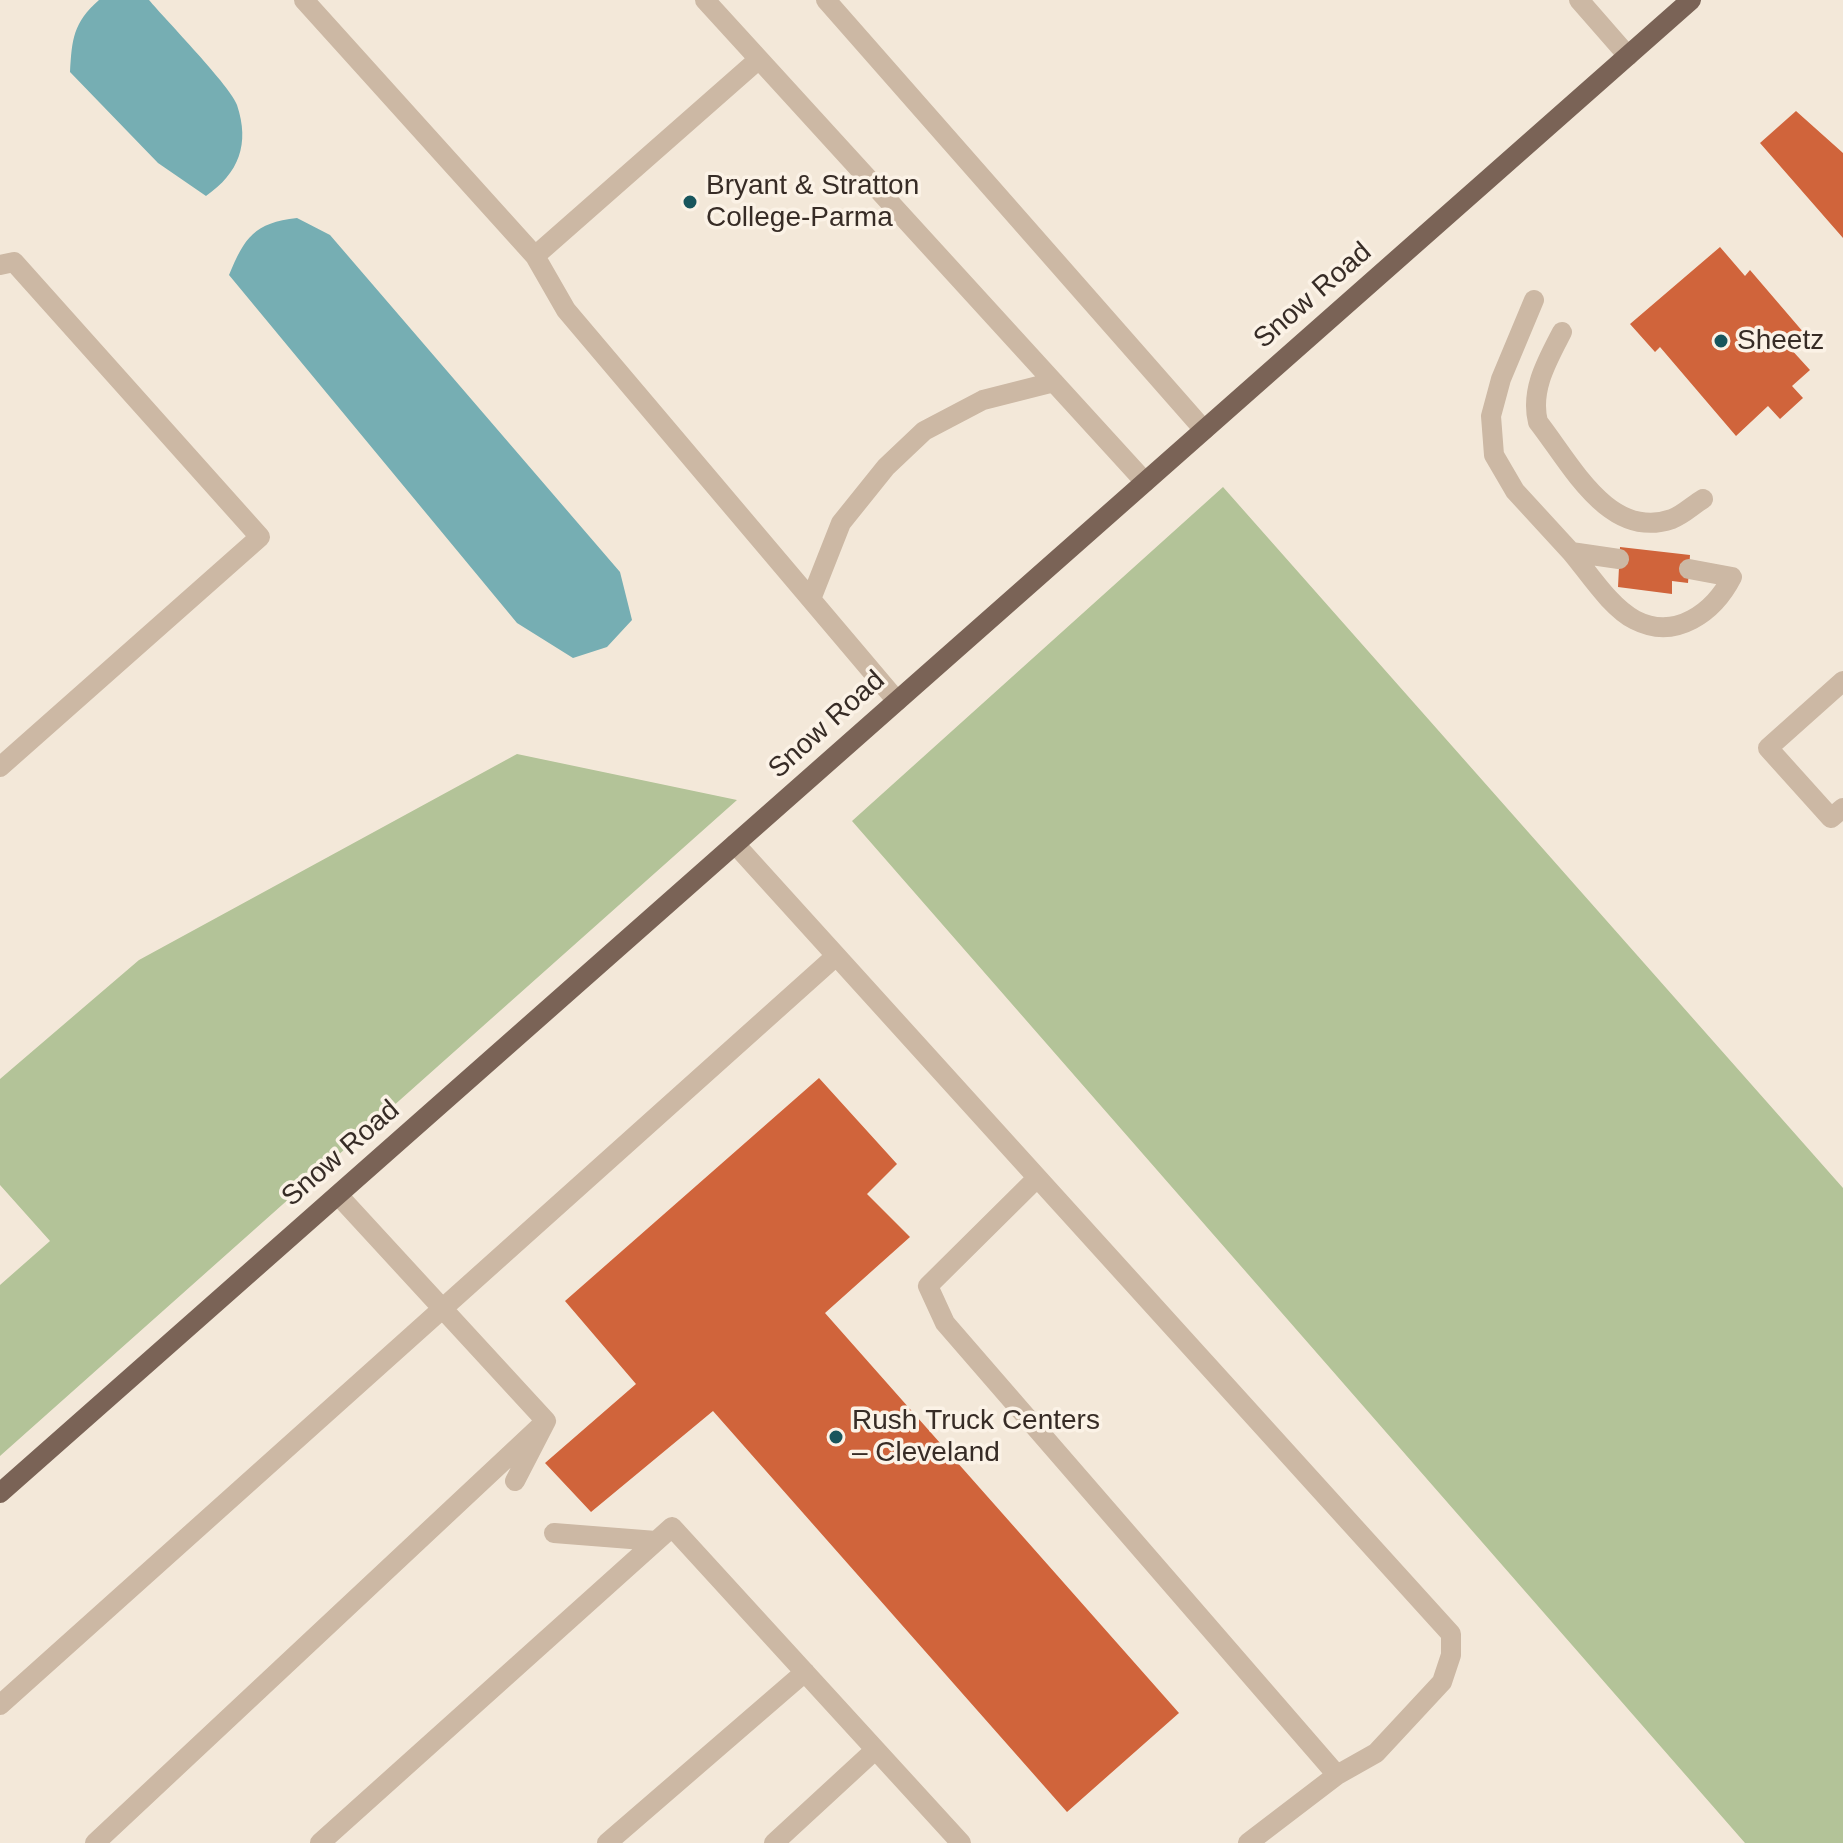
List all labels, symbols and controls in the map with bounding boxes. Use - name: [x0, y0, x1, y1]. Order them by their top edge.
- place label: Bryant & Stratton College-Parma: [706, 169, 919, 235]
- marker: Bryant & Stratton College-Parma: [681, 193, 699, 211]
- street label: Snow Road: [1247, 236, 1379, 356]
- place label: Sheetz: [1737, 324, 1824, 358]
- marker: Sheetz: [1712, 332, 1730, 350]
- street label: Snow Road: [762, 664, 892, 786]
- street label: Snow Road: [275, 1094, 407, 1214]
- place label: Rush Truck Centers – Cleveland: [852, 1404, 1100, 1470]
- marker: Rush Truck Centers – Cleveland: [827, 1428, 845, 1446]

